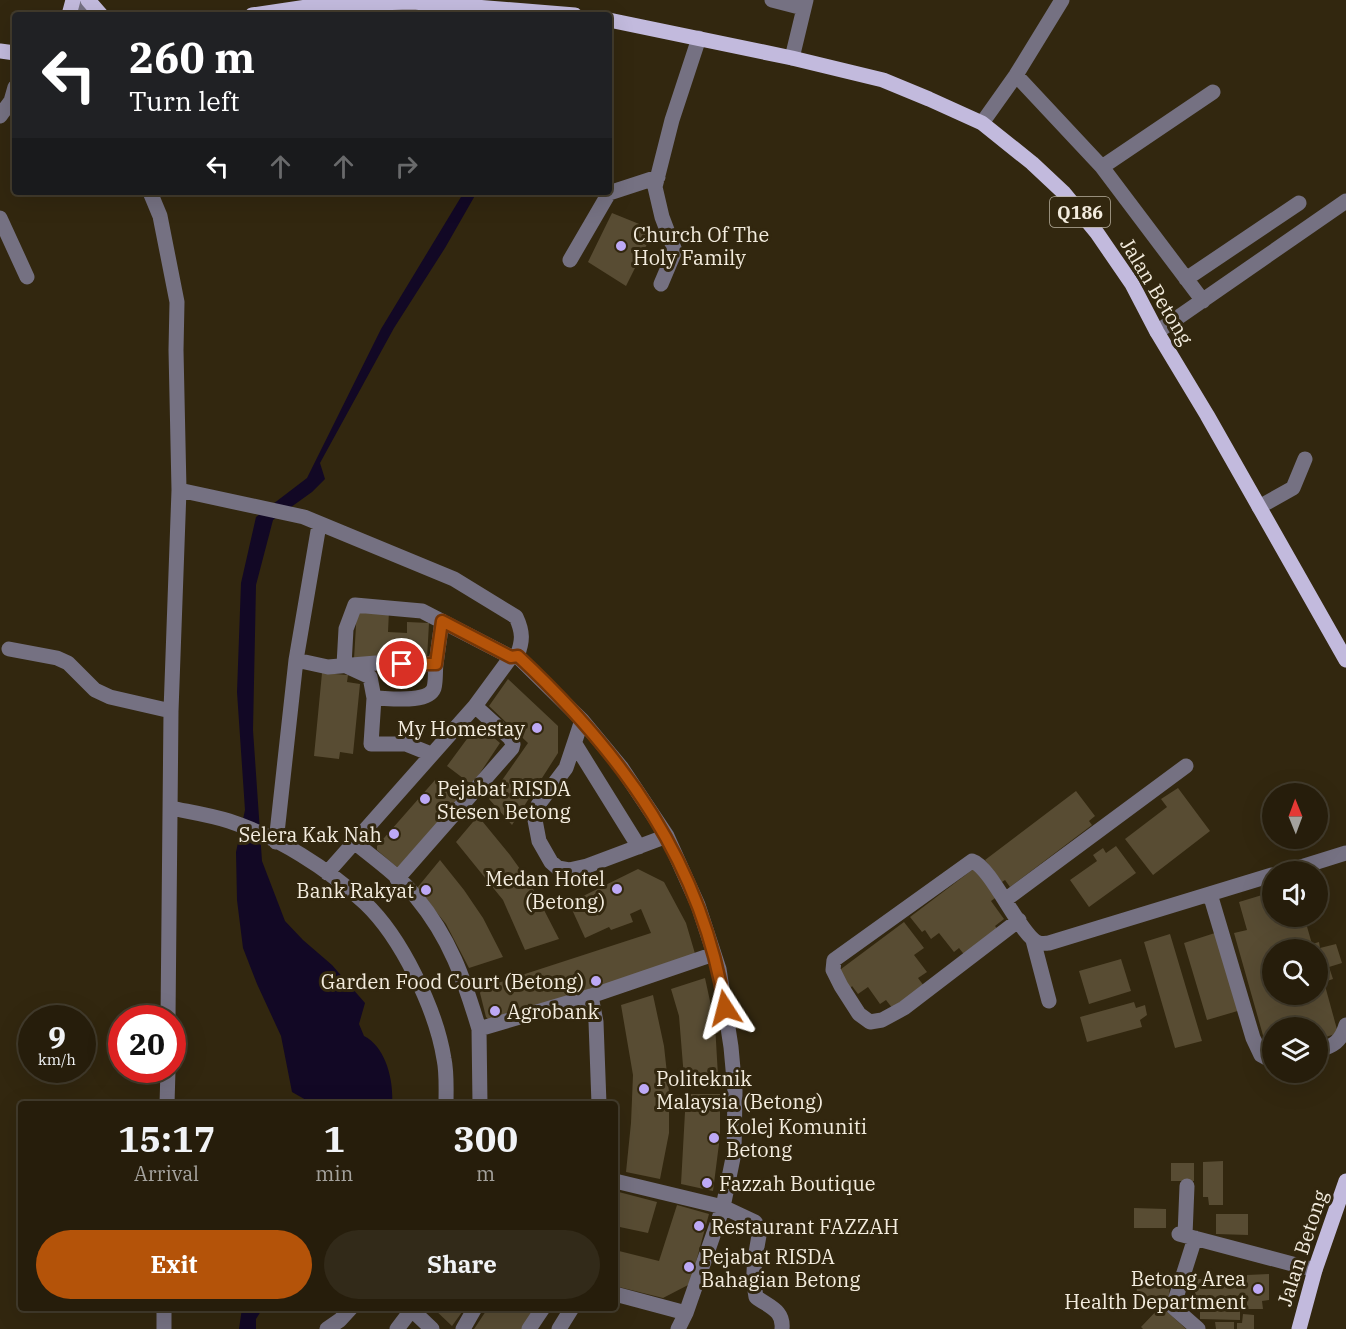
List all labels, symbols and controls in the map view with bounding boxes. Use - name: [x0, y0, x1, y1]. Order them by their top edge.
- text: 260 m: [129, 30, 255, 85]
- icon: left: [30, 36, 108, 114]
- text: Turn left: [129, 83, 240, 118]
- icon: left: [201, 150, 234, 183]
- icon: ahead: [264, 150, 297, 183]
- icon: ahead: [327, 150, 360, 183]
- icon: right: [390, 150, 423, 183]
- road number: Q186: [1050, 197, 1110, 227]
- place label: Church Of The Holy Family: [633, 221, 769, 271]
- street label: Jalan Betong: [1114, 232, 1200, 350]
- marker: Church Of The Holy Family: [614, 239, 628, 253]
- pin: [376, 638, 427, 689]
- icon: arrive: [385, 647, 418, 680]
- place label: My Homestay: [397, 715, 525, 742]
- marker: My Homestay: [530, 721, 544, 735]
- place label: Pejabat RISDA Stesen Betong: [437, 775, 571, 825]
- north arrow: [1262, 783, 1328, 849]
- map controls: [1262, 783, 1328, 1083]
- marker: Pejabat RISDA Stesen Betong: [418, 792, 432, 806]
- place label: Selera Kak Nah: [238, 821, 382, 848]
- marker: Selera Kak Nah: [387, 827, 401, 841]
- button: sound: [1262, 861, 1328, 927]
- place label: Medan Hotel (Betong): [485, 865, 605, 915]
- place label: Bank Rakyat: [296, 877, 414, 904]
- marker: Medan Hotel (Betong): [610, 882, 624, 896]
- marker: Bank Rakyat: [419, 883, 433, 897]
- button: search: [1262, 939, 1328, 1005]
- place label: Garden Food Court (Betong): [321, 968, 584, 995]
- marker: Garden Food Court (Betong): [589, 974, 603, 988]
- position arrow: [693, 976, 757, 1040]
- place label: Agrobank: [507, 998, 600, 1025]
- marker: Agrobank: [488, 1004, 502, 1018]
- speed limit sign: 20: [108, 1005, 186, 1083]
- text: 9: [48, 1017, 66, 1056]
- button: layers: [1262, 1017, 1328, 1083]
- text: km/h: [38, 1050, 76, 1069]
- place label: Politeknik Malaysia (Betong): [656, 1065, 823, 1115]
- marker: Politeknik Malaysia (Betong): [637, 1082, 651, 1096]
- place label: Kolej Komuniti Betong: [726, 1113, 867, 1163]
- text: 15:17: [118, 1115, 215, 1162]
- text: 1: [323, 1115, 345, 1162]
- text: 300: [453, 1115, 518, 1162]
- marker: Kolej Komuniti Betong: [707, 1131, 721, 1145]
- text: Arrival: [134, 1160, 199, 1187]
- text: min: [315, 1160, 353, 1187]
- text: m: [476, 1160, 495, 1187]
- place label: Fazzah Boutique: [719, 1170, 875, 1197]
- marker: Fazzah Boutique: [700, 1176, 714, 1190]
- street label: Jalan Betong: [1271, 1186, 1333, 1309]
- place label: Restaurant FAZZAH: [711, 1213, 899, 1240]
- marker: Restaurant FAZZAH: [692, 1219, 706, 1233]
- button: Exit: [36, 1230, 312, 1299]
- button: Share: [324, 1230, 600, 1299]
- place label: Pejabat RISDA Bahagian Betong: [701, 1243, 860, 1293]
- marker: Pejabat RISDA Bahagian Betong: [682, 1260, 696, 1274]
- place label: Betong Area Health Department: [1064, 1265, 1246, 1315]
- marker: Betong Area Health Department: [1251, 1282, 1265, 1296]

